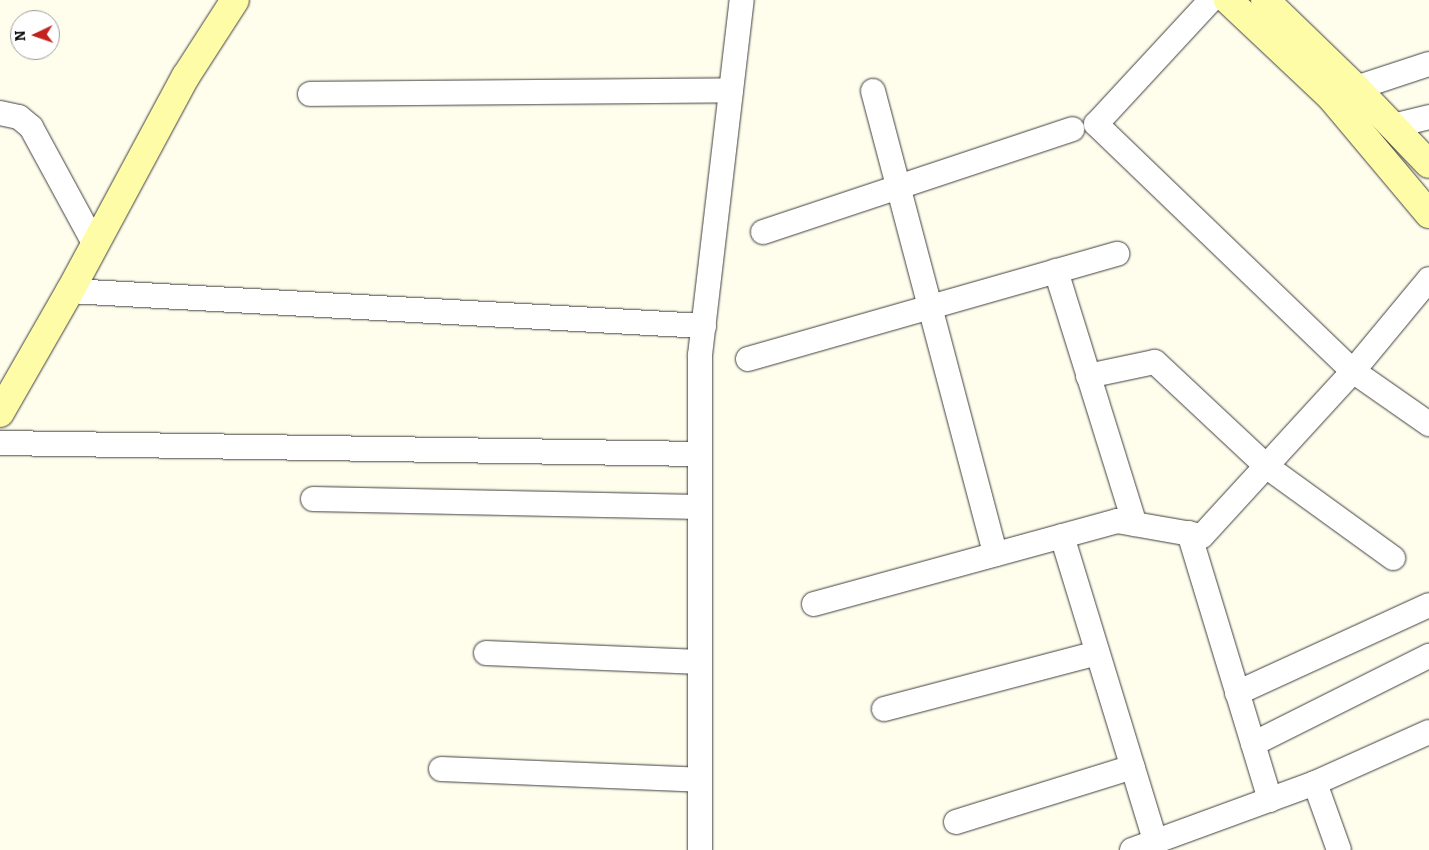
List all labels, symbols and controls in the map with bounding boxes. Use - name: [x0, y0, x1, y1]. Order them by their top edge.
- north arrow: [10, 10, 60, 60]
- text: N: [12, 30, 29, 42]

